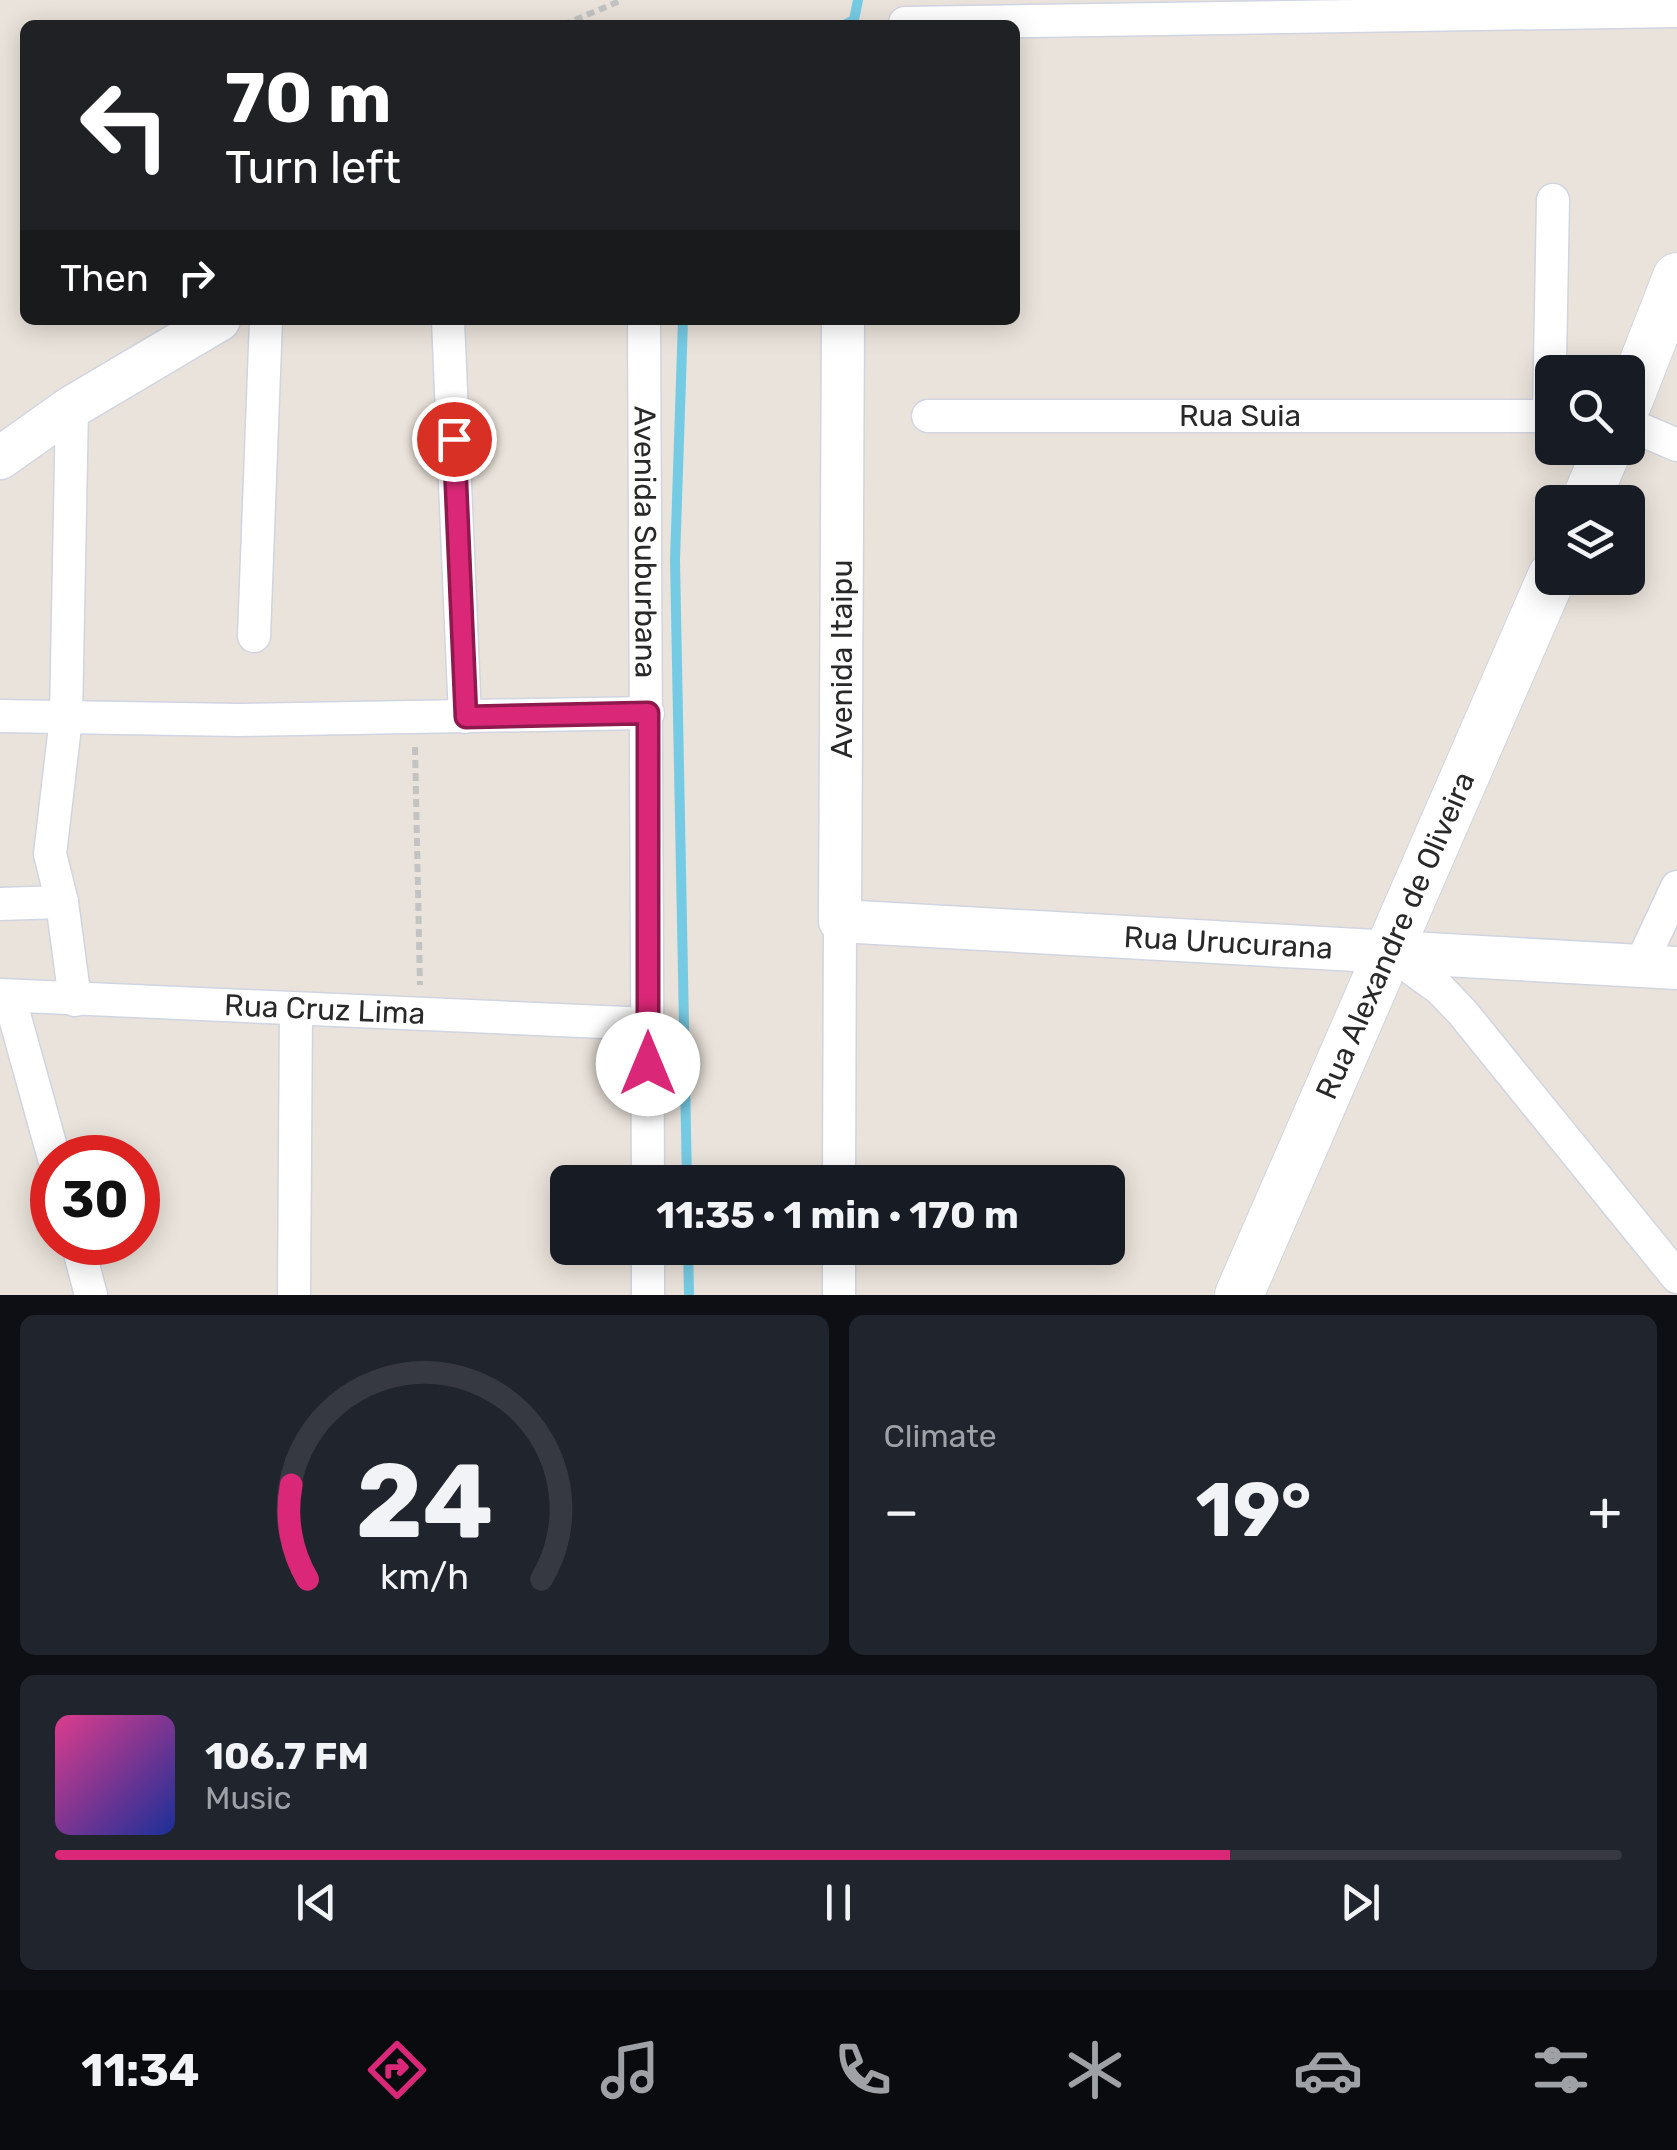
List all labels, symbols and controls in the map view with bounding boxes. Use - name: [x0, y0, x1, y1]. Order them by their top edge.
- text: 70 m: [225, 57, 392, 140]
- icon: left: [60, 60, 190, 190]
- text: Turn left: [225, 141, 401, 194]
- icon: right: [169, 250, 224, 305]
- text: Then: [60, 255, 149, 301]
- map controls: [1535, 355, 1645, 595]
- button: search: [1535, 355, 1645, 465]
- pin: [412, 397, 497, 482]
- street label: Rua Suia: [1179, 398, 1301, 434]
- street label: Avenida Suburbana: [626, 406, 664, 678]
- icon: arrive: [427, 412, 482, 467]
- button: layers: [1535, 485, 1645, 595]
- street label: Avenida Itaipu: [824, 560, 860, 758]
- street label: Rua Alexandre de Oliveira: [1308, 766, 1482, 1105]
- street label: Rua Urucurana: [1123, 919, 1334, 967]
- street label: Rua Cruz Lima: [223, 987, 426, 1032]
- position arrow: [596, 1012, 700, 1116]
- speed limit sign: 30: [30, 1135, 160, 1265]
- text: 11:35 · 1 min · 170 m: [656, 1192, 1019, 1238]
- text: Climate: [884, 1417, 997, 1455]
- text: 24: [355, 1440, 493, 1563]
- text: 19°: [1195, 1466, 1312, 1555]
- text: −: [884, 1479, 919, 1544]
- text: +: [1588, 1479, 1622, 1544]
- text: km/h: [380, 1556, 469, 1598]
- text: 106.7 FM: [205, 1733, 369, 1779]
- text: Music: [205, 1779, 291, 1817]
- icon: previous: [289, 1875, 344, 1930]
- icon: pause: [811, 1875, 866, 1930]
- icon: next: [1333, 1875, 1388, 1930]
- icon: directions: [362, 2035, 432, 2105]
- icon: music: [595, 2035, 665, 2105]
- icon: phone: [828, 2035, 898, 2105]
- icon: climate: [1060, 2035, 1130, 2105]
- icon: car: [1293, 2035, 1363, 2105]
- icon: filters: [1526, 2035, 1596, 2105]
- text: 11:34: [81, 2044, 200, 2097]

